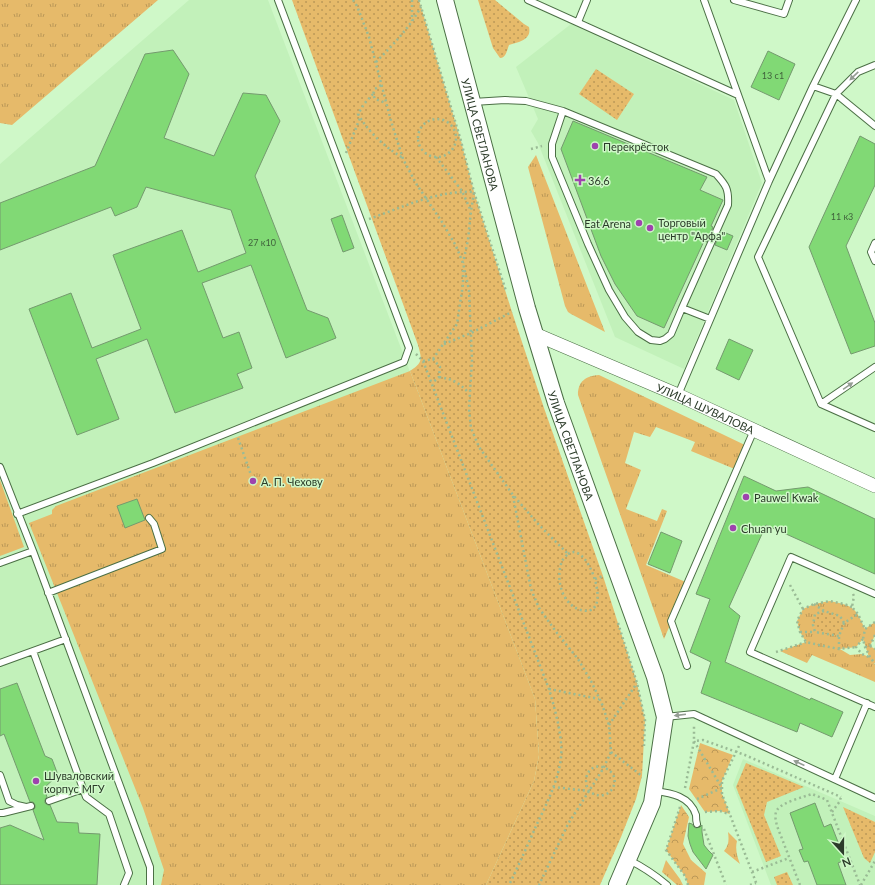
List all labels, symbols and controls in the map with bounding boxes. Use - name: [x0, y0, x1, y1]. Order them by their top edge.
- house number: 13 с1: [762, 70, 784, 81]
- one-way arrow: [849, 72, 859, 81]
- street label: УЛИЦА СВЕТЛАНОВА: [460, 77, 502, 192]
- place label: Перекрёсток: [603, 140, 669, 153]
- marker: Перекрёсток: [590, 141, 600, 151]
- place label: 36,6: [588, 174, 610, 187]
- marker: 36,6: [575, 175, 585, 185]
- house number: 11 к3: [831, 211, 853, 222]
- place label: Торговый центр "Арфа": [658, 216, 725, 242]
- place label: Eat Arena: [584, 217, 631, 230]
- marker: Eat Arena: [634, 218, 644, 228]
- marker: Торговый центр "Арфа": [645, 223, 655, 233]
- house number: 27 к10: [248, 237, 276, 248]
- street label: УЛИЦА ШУВАЛОВА: [655, 380, 757, 436]
- one-way arrow: [843, 382, 853, 390]
- street label: УЛИЦА СВЕТЛАНОВА: [546, 389, 597, 502]
- place label: А. П. Чехову: [261, 475, 323, 488]
- marker: А. П. Чехову: [248, 476, 258, 486]
- place label: Pauwel Kwak: [754, 491, 819, 504]
- marker: Pauwel Kwak: [741, 492, 751, 502]
- place label: Chuan yu: [741, 522, 787, 535]
- marker: Chuan yu: [728, 523, 738, 533]
- one-way arrow: [674, 712, 686, 718]
- one-way arrow: [794, 760, 805, 766]
- place label: Шуваловский корпус МГУ: [44, 769, 114, 795]
- marker: Шуваловский корпус МГУ: [31, 776, 41, 786]
- north arrow: [823, 833, 863, 873]
- text: N: [840, 855, 853, 870]

